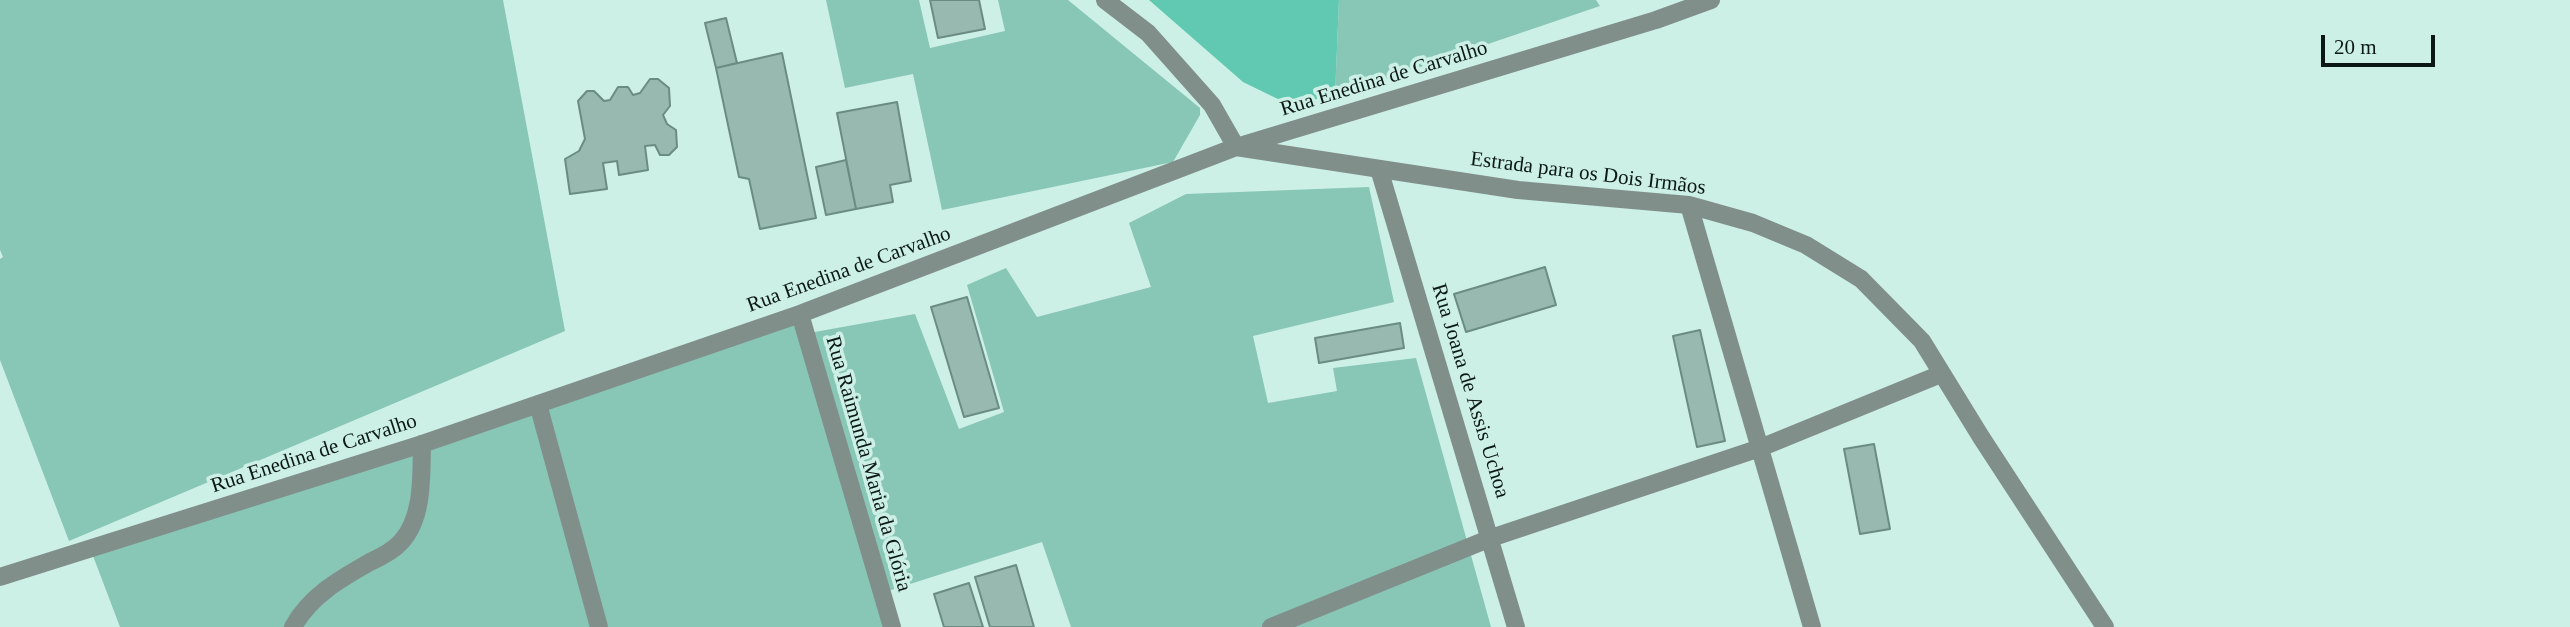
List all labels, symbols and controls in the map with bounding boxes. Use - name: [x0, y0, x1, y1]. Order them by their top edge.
- scale bar: [2325, 21, 2439, 65]
- street label: Rua Enedina de Carvalho: [1277, 35, 1491, 123]
- text: 20 m: [2334, 35, 2377, 59]
- street label: Estrada para os Dois Irmãos: [1469, 147, 1707, 201]
- street label: Rua Enedina de Carvalho: [744, 221, 954, 319]
- street label: Rua Joana de Assis Uchoa: [1425, 281, 1515, 501]
- street label: Rua Raimunda Maria da Glória: [819, 333, 917, 595]
- street label: Rua Enedina de Carvalho: [208, 409, 420, 499]

